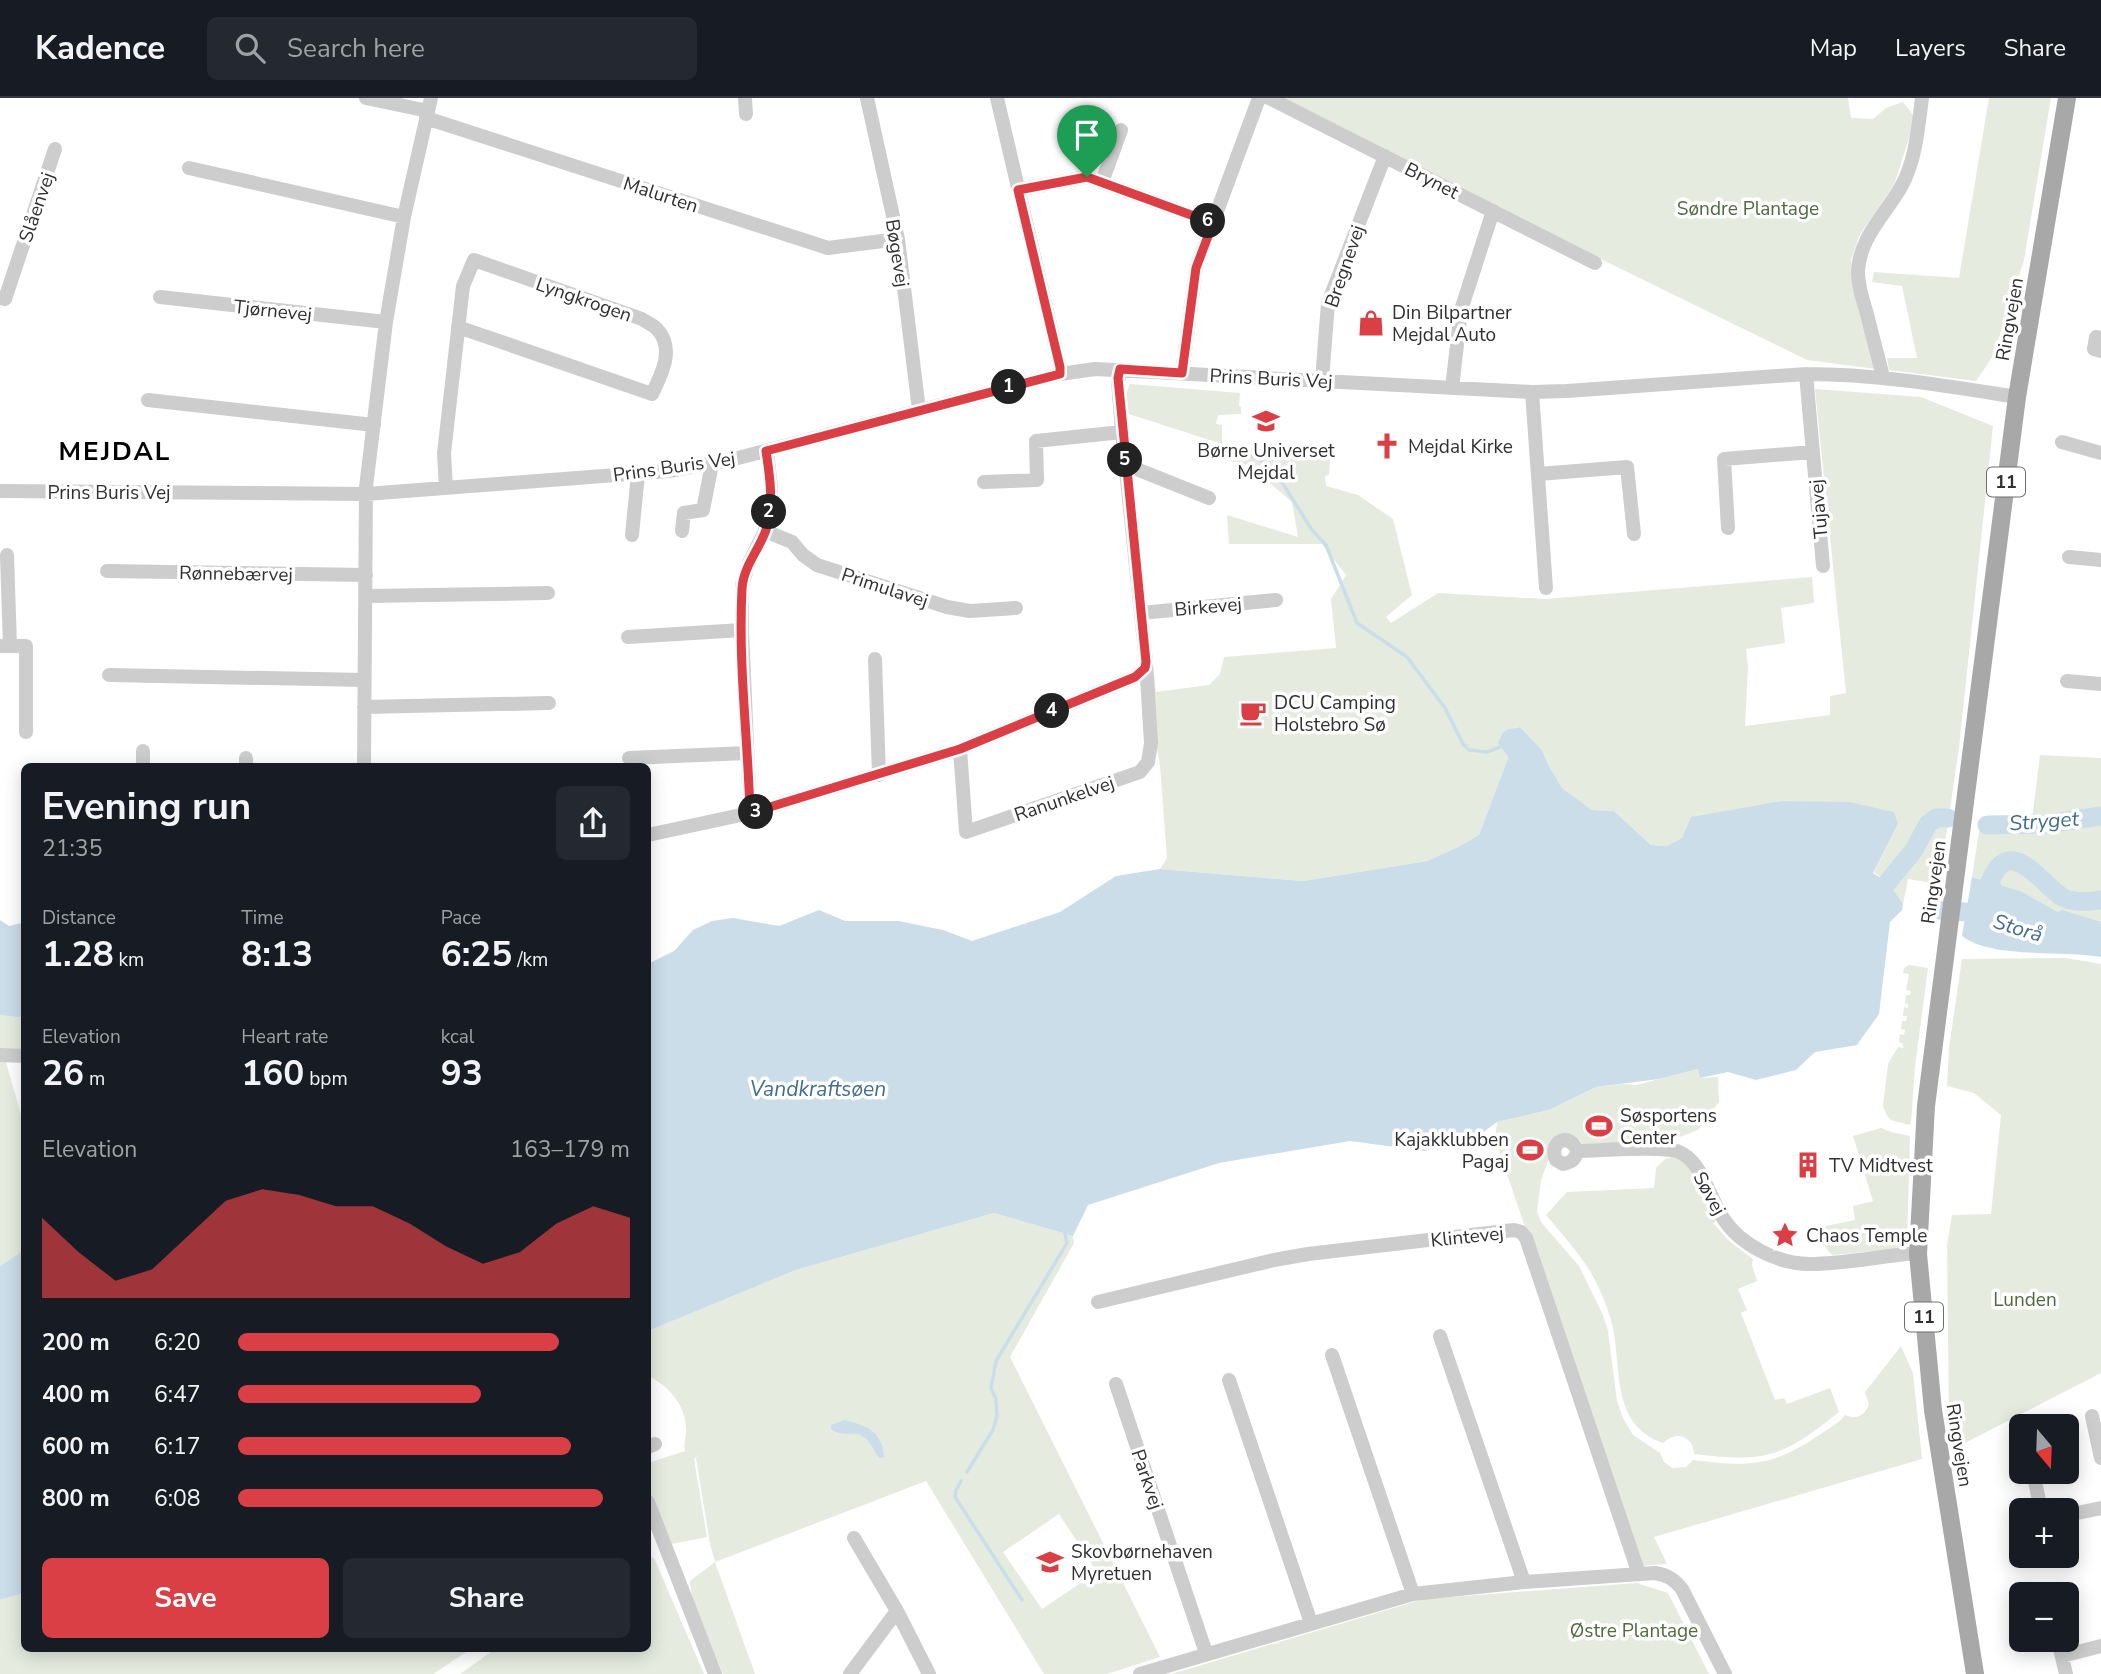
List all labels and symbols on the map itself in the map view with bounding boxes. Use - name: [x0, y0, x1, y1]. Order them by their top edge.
- pin: [1057, 105, 1117, 177]
- street label: Brynet: [1400, 156, 1463, 206]
- street label: Slåenvej: [13, 169, 61, 246]
- street label: Malurten: [620, 171, 701, 219]
- park label: Søndre Plantage: [1677, 196, 1819, 222]
- pin: 6: [1190, 204, 1226, 238]
- street label: Bøgevej: [879, 217, 915, 289]
- street label: Bregnevej: [1319, 222, 1371, 311]
- street label: Lyngkrogen: [532, 271, 635, 329]
- street label: Ringvejen: [1990, 275, 2030, 363]
- street label: Tjørnevej: [233, 294, 313, 328]
- place label: Din Bilpartner Mejdal Auto: [1392, 300, 1512, 348]
- shop icon: Din Bilpartner Mejdal Auto: [1356, 308, 1386, 338]
- street label: Prins Buris Vej: [1209, 363, 1333, 395]
- pin: 1: [992, 370, 1026, 404]
- school or university icon: Børne Universet Mejdal: [1251, 406, 1281, 436]
- church icon: Mejdal Kirke: [1372, 431, 1402, 461]
- district label: MEJDAL: [59, 434, 171, 469]
- place label: Mejdal Kirke: [1408, 434, 1513, 460]
- place label: Børne Universet Mejdal: [1197, 438, 1335, 486]
- pin: 5: [1108, 442, 1142, 478]
- street label: Prins Buris Vej: [611, 446, 737, 488]
- road number: 11: [1987, 468, 2025, 496]
- street label: Tujavej: [1803, 478, 1835, 540]
- street label: Prins Buris Vej: [47, 480, 171, 506]
- pin: 2: [752, 494, 786, 530]
- street label: Rønnebærvej: [179, 560, 293, 588]
- street label: Primulavej: [838, 562, 931, 614]
- street label: Birkevej: [1173, 591, 1243, 623]
- place label: DCU Camping Holstebro Sø: [1274, 690, 1396, 738]
- pin: 4: [1034, 694, 1070, 728]
- cafe icon: DCU Camping Holstebro Sø: [1238, 698, 1268, 728]
- street label: Ranunkelvej: [1011, 770, 1118, 828]
- pin: 3: [738, 794, 774, 830]
- water label: Stryget: [2008, 805, 2080, 837]
- street label: Ringvejen: [1915, 839, 1953, 926]
- water label: Storå: [1990, 907, 2046, 949]
- water label: Vandkraftsøen: [750, 1075, 886, 1103]
- place label: Søsportens Center: [1620, 1103, 1717, 1151]
- sports icon: Søsportens Center: [1584, 1111, 1614, 1141]
- place label: Kajakklubben Pagaj: [1394, 1127, 1509, 1175]
- sports icon: Kajakklubben Pagaj: [1515, 1135, 1545, 1165]
- building icon: TV Midtvest: [1793, 1150, 1823, 1180]
- place label: TV Midtvest: [1829, 1153, 1933, 1179]
- street label: Søvej: [1687, 1167, 1732, 1220]
- street label: Klintevej: [1429, 1220, 1505, 1254]
- place icon: Chaos Temple: [1770, 1220, 1800, 1250]
- place label: Chaos Temple: [1806, 1223, 1927, 1249]
- park label: Lunden: [1993, 1287, 2057, 1313]
- road number: 11: [1905, 1302, 1943, 1332]
- street label: Ringvejen: [1940, 1402, 1978, 1489]
- north arrow: [2009, 1414, 2079, 1484]
- street label: Parkvej: [1125, 1446, 1169, 1513]
- place label: Skovbørnehaven Myretuen: [1071, 1539, 1213, 1587]
- school or university icon: Skovbørnehaven Myretuen: [1035, 1547, 1065, 1577]
- park label: Østre Plantage: [1570, 1618, 1698, 1644]

